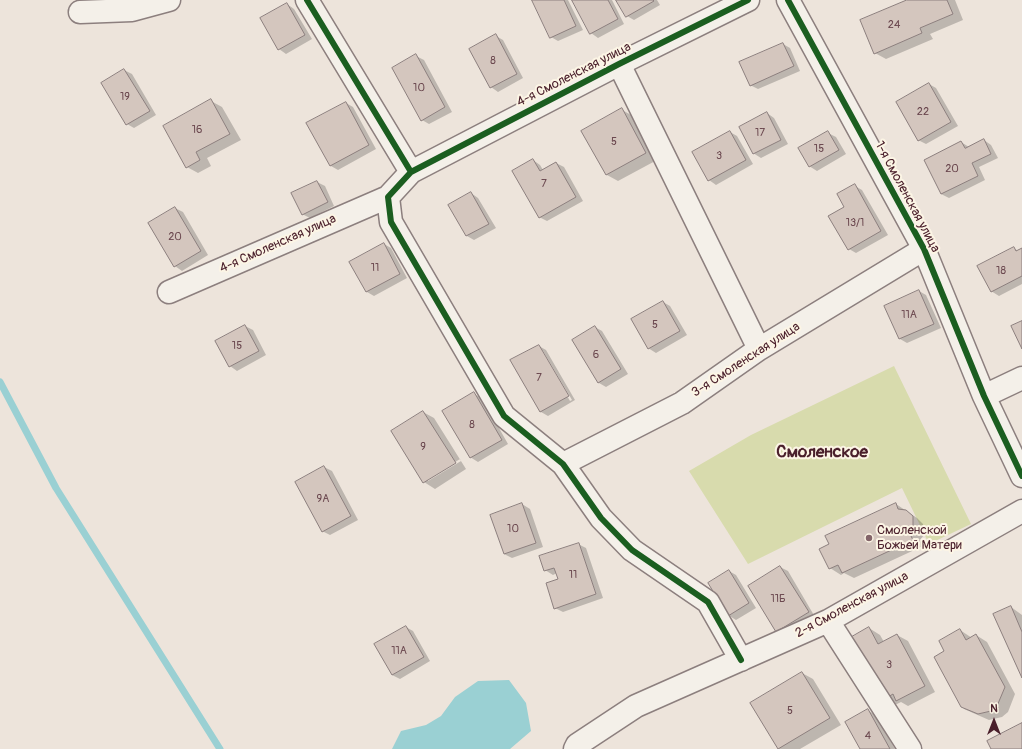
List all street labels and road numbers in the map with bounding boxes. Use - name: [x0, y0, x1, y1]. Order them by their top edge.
- street label: 4-я Смоленская улица: [514, 39, 634, 111]
- street label: 1-я Смоленская улица: [871, 139, 943, 255]
- street label: 4-я Смоленская улица: [217, 211, 339, 277]
- street label: 3-я Смоленская улица: [689, 319, 803, 401]
- street label: 2-я Смоленская улица: [793, 569, 911, 641]

